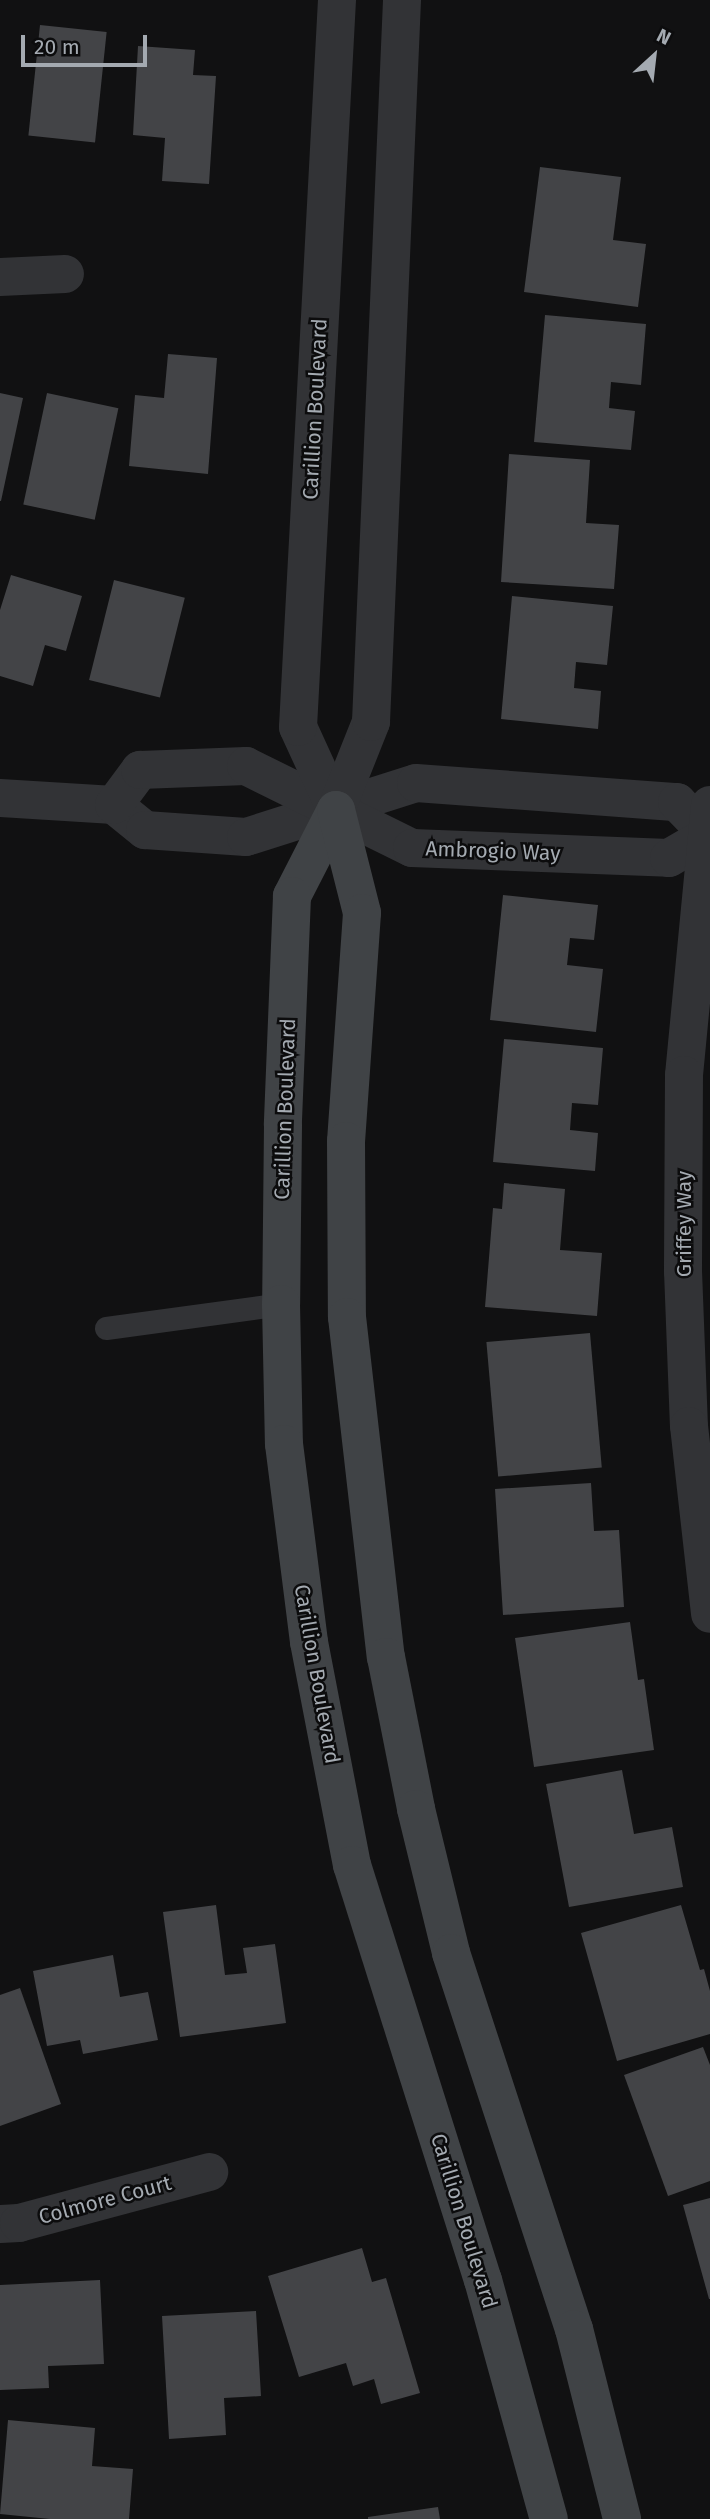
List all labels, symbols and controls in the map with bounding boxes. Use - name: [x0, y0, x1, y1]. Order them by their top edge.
- scale bar: [24, 21, 150, 65]
- north arrow: [619, 21, 689, 91]
- text: N: [653, 24, 675, 50]
- text: 20 m: [34, 34, 80, 60]
- street label: Carillion Boulevard: [298, 318, 332, 500]
- street label: Ambrogio Way: [425, 836, 561, 866]
- street label: Carillion Boulevard: [269, 1018, 301, 1200]
- street label: Griffey Way: [671, 1171, 697, 1277]
- street label: Carillion Boulevard: [289, 1582, 345, 1766]
- street label: Carillion Boulevard: [425, 2131, 503, 2311]
- street label: Colmore Court: [36, 2170, 174, 2230]

